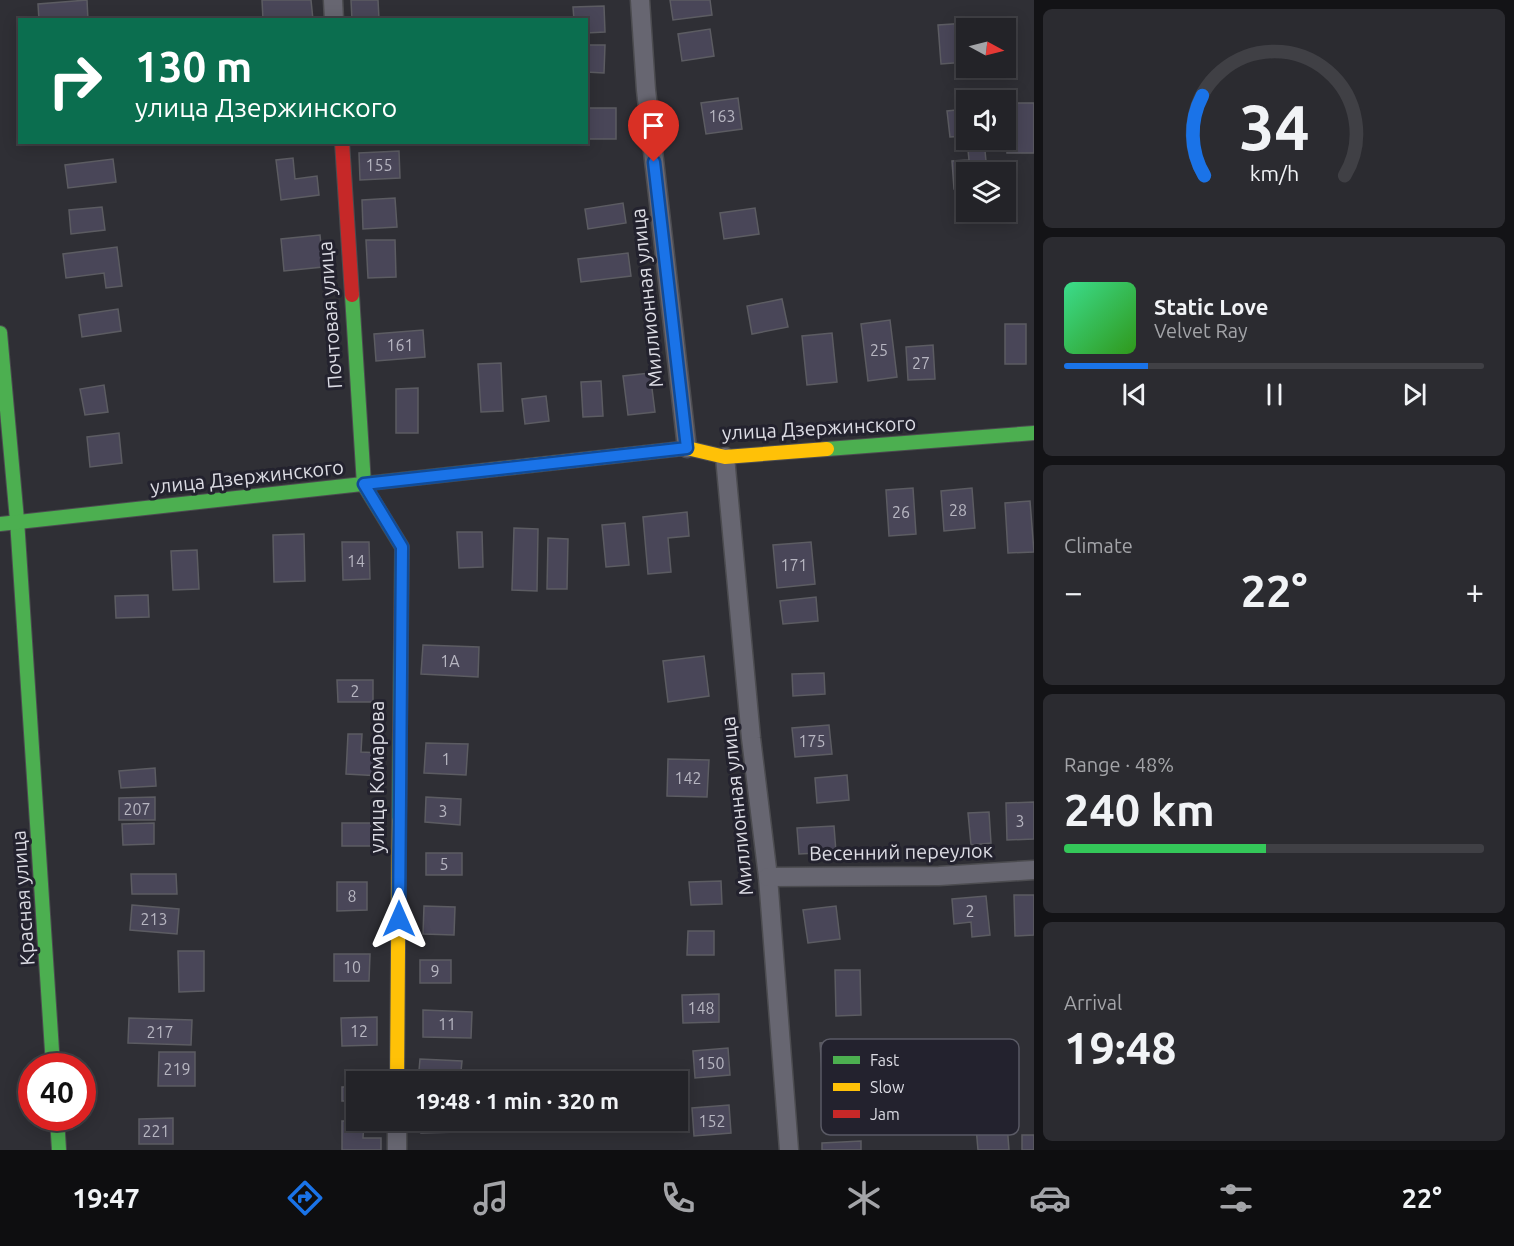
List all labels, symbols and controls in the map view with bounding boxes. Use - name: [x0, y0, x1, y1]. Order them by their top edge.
- north arrow: [956, 18, 1016, 78]
- map controls: [956, 18, 1016, 222]
- icon: right: [36, 42, 114, 120]
- text: 130 m: [135, 43, 252, 90]
- button: sound: [956, 90, 1016, 150]
- text: улица Дзержинского: [135, 92, 397, 122]
- text: 34: [1239, 92, 1309, 162]
- pin: [628, 100, 679, 162]
- house number: 163: [708, 107, 736, 125]
- icon: arrive: [637, 109, 670, 142]
- house number: 155: [365, 156, 393, 174]
- text: km/h: [1249, 161, 1299, 185]
- button: layers: [956, 162, 1016, 222]
- street label: Миллионная улица: [626, 207, 667, 389]
- street label: Почтовая улица: [313, 240, 346, 390]
- text: Static Love: [1154, 294, 1269, 319]
- text: Velvet Ray: [1154, 319, 1248, 342]
- house number: 161: [386, 336, 414, 354]
- house number: 25: [870, 341, 888, 359]
- house number: 27: [912, 354, 930, 372]
- icon: previous: [1118, 378, 1151, 411]
- icon: pause: [1258, 378, 1291, 411]
- icon: next: [1398, 378, 1431, 411]
- street label: улица Дзержинского: [721, 411, 917, 444]
- street label: улица Дзержинского: [149, 455, 345, 498]
- house number: 28: [949, 501, 967, 519]
- house number: 26: [892, 503, 910, 521]
- text: Climate: [1064, 534, 1133, 557]
- house number: 14: [347, 552, 365, 570]
- house number: 171: [780, 556, 808, 574]
- text: 22°: [1241, 565, 1307, 616]
- text: −: [1064, 573, 1083, 610]
- text: +: [1465, 573, 1484, 610]
- house number: 1А: [440, 652, 460, 670]
- house number: 2: [350, 682, 360, 700]
- street label: улица Комарова: [365, 701, 388, 853]
- street label: Миллионная улица: [716, 715, 757, 897]
- house number: 175: [798, 732, 826, 750]
- house number: 1: [441, 750, 451, 768]
- text: Range · 48%: [1064, 753, 1174, 776]
- house number: 142: [674, 769, 702, 787]
- text: 240 km: [1064, 784, 1215, 835]
- house number: 207: [123, 800, 151, 818]
- house number: 3: [438, 802, 448, 820]
- house number: 3: [1015, 812, 1025, 830]
- street label: Красная улица: [6, 830, 39, 966]
- street label: Весенний переулок: [809, 838, 993, 865]
- house number: 5: [439, 855, 449, 873]
- house number: 8: [347, 887, 357, 905]
- position arrow: [367, 887, 431, 951]
- house number: 2: [965, 902, 975, 920]
- house number: 213: [140, 910, 168, 928]
- house number: 10: [343, 958, 361, 976]
- house number: 9: [430, 962, 440, 980]
- text: Arrival: [1064, 991, 1122, 1014]
- house number: 148: [687, 999, 715, 1017]
- house number: 11: [438, 1015, 456, 1033]
- house number: 12: [350, 1022, 368, 1040]
- text: 19:48: [1064, 1022, 1177, 1073]
- house number: 217: [146, 1023, 174, 1041]
- legend: [821, 1039, 1019, 1135]
- text: Fast: [870, 1051, 900, 1069]
- speed limit sign: 40: [18, 1053, 96, 1131]
- house number: 150: [697, 1054, 725, 1072]
- house number: 219: [163, 1060, 191, 1078]
- text: Slow: [870, 1078, 905, 1096]
- text: 19:48 · 1 min · 320 m: [415, 1088, 619, 1113]
- text: Jam: [870, 1105, 900, 1123]
- house number: 152: [698, 1112, 726, 1130]
- house number: 221: [142, 1122, 170, 1140]
- icon: directions: [284, 1177, 326, 1219]
- icon: music: [470, 1177, 512, 1219]
- icon: phone: [657, 1177, 699, 1219]
- icon: climate: [843, 1177, 885, 1219]
- icon: car: [1029, 1177, 1071, 1219]
- icon: filters: [1215, 1177, 1257, 1219]
- text: 19:47: [72, 1183, 140, 1213]
- text: 22°: [1402, 1183, 1442, 1213]

